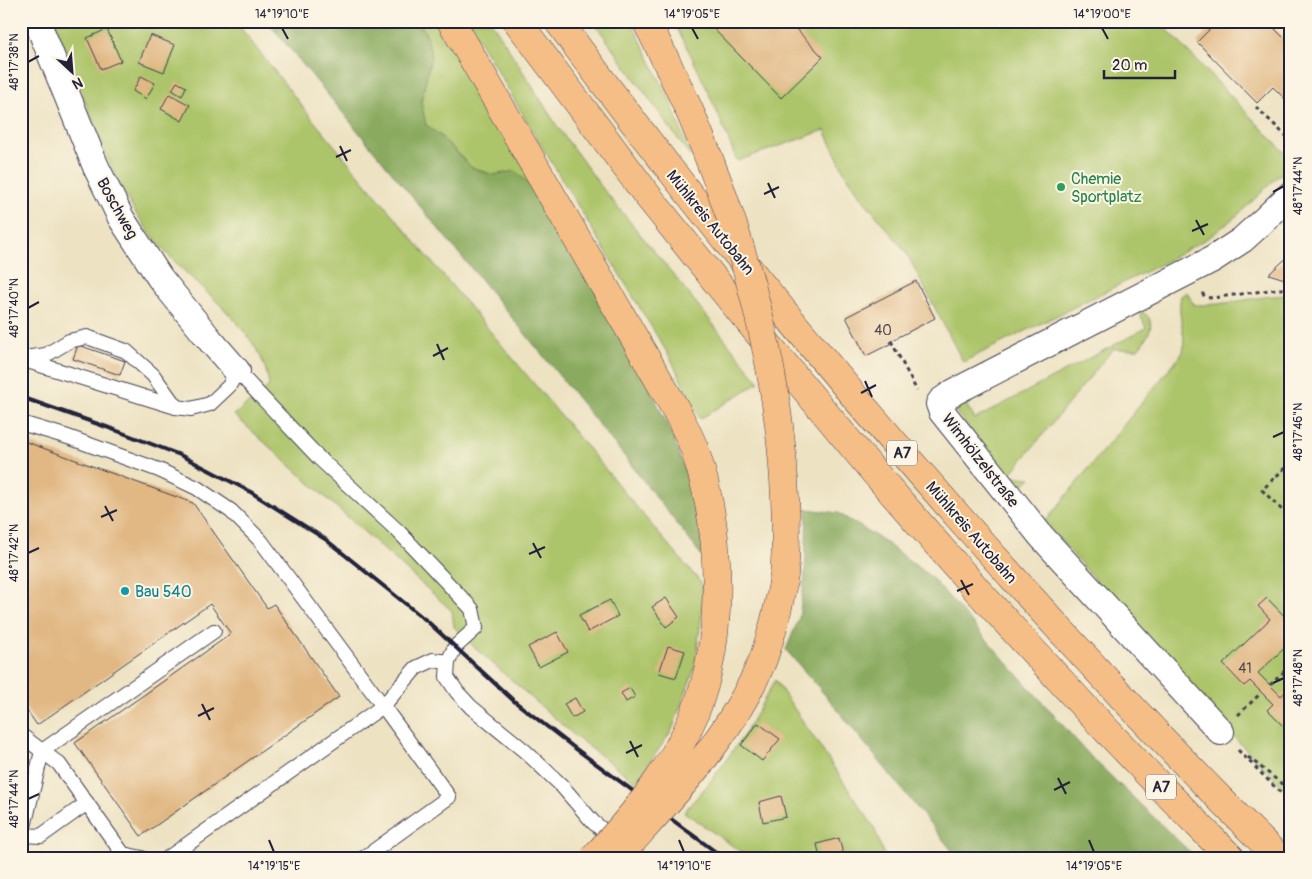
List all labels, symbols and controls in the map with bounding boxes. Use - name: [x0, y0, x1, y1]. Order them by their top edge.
- text: 14°19'10"E: [255, 7, 309, 22]
- text: 14°19'05"E: [664, 7, 720, 22]
- text: 14°19'00"E: [1073, 7, 1131, 22]
- text: 48°17'38"N: [7, 33, 22, 91]
- north arrow: [48, 48, 98, 98]
- scale bar: [1104, 48, 1176, 80]
- text: 20 m: [1112, 56, 1147, 75]
- text: N: [69, 74, 85, 93]
- text: 48°17'44"N: [1291, 157, 1306, 215]
- street label: Mühlkreis Autobahn: [662, 166, 759, 279]
- place label: Chemie Sportplatz: [1071, 169, 1142, 207]
- street label: Boschweg: [92, 174, 142, 243]
- marker: Chemie Sportplatz: [1055, 181, 1067, 193]
- text: 48°17'40"N: [7, 278, 22, 338]
- house number: 40: [874, 322, 892, 339]
- text: 48°17'46"N: [1291, 403, 1306, 461]
- street label: Wimhölzelstraße: [937, 410, 1023, 512]
- road number: A7: [887, 440, 917, 466]
- street label: Mühlkreis Autobahn: [921, 477, 1021, 588]
- text: 48°17'42"N: [7, 524, 22, 582]
- place label: Bau 540: [135, 582, 192, 602]
- marker: Bau 540: [119, 585, 131, 597]
- text: 48°17'48"N: [1291, 649, 1306, 707]
- house number: 41: [1238, 660, 1252, 677]
- text: 48°17'44"N: [7, 770, 22, 828]
- road number: A7: [1146, 774, 1176, 800]
- text: 14°19'15"E: [248, 859, 300, 874]
- text: 14°19'10"E: [657, 859, 711, 874]
- text: 14°19'05"E: [1066, 859, 1122, 874]

